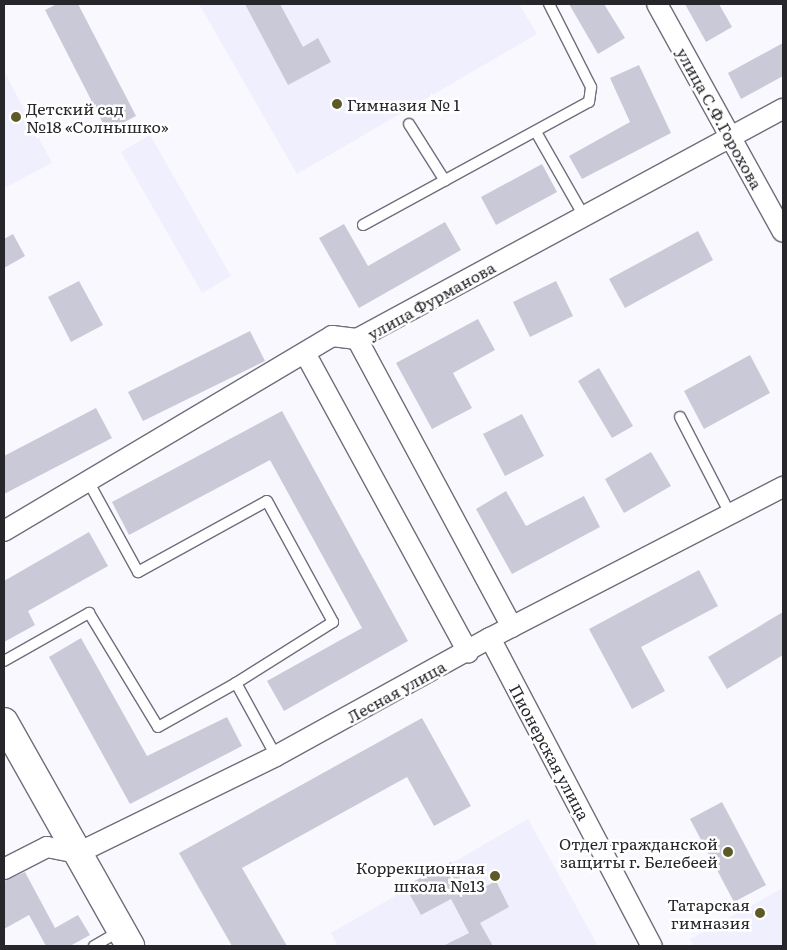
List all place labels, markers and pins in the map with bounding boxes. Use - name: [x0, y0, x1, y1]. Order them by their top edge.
- place label: Гимназия № 1: [347, 94, 460, 114]
- place label: Детский сад №18 «Солнышко»: [26, 98, 169, 136]
- marker: Гимназия № 1: [331, 98, 343, 110]
- marker: Детский сад №18 «Солнышко»: [10, 111, 22, 123]
- place label: Отдел гражданской защиты г. Белебеей: [559, 833, 718, 871]
- marker: Отдел гражданской защиты г. Белебеей: [722, 846, 734, 858]
- place label: Коррекционная школа №13: [356, 857, 485, 895]
- marker: Коррекционная школа №13: [489, 870, 501, 882]
- place label: Татарская гимназия: [667, 894, 750, 932]
- marker: Татарская гимназия: [754, 907, 766, 919]

